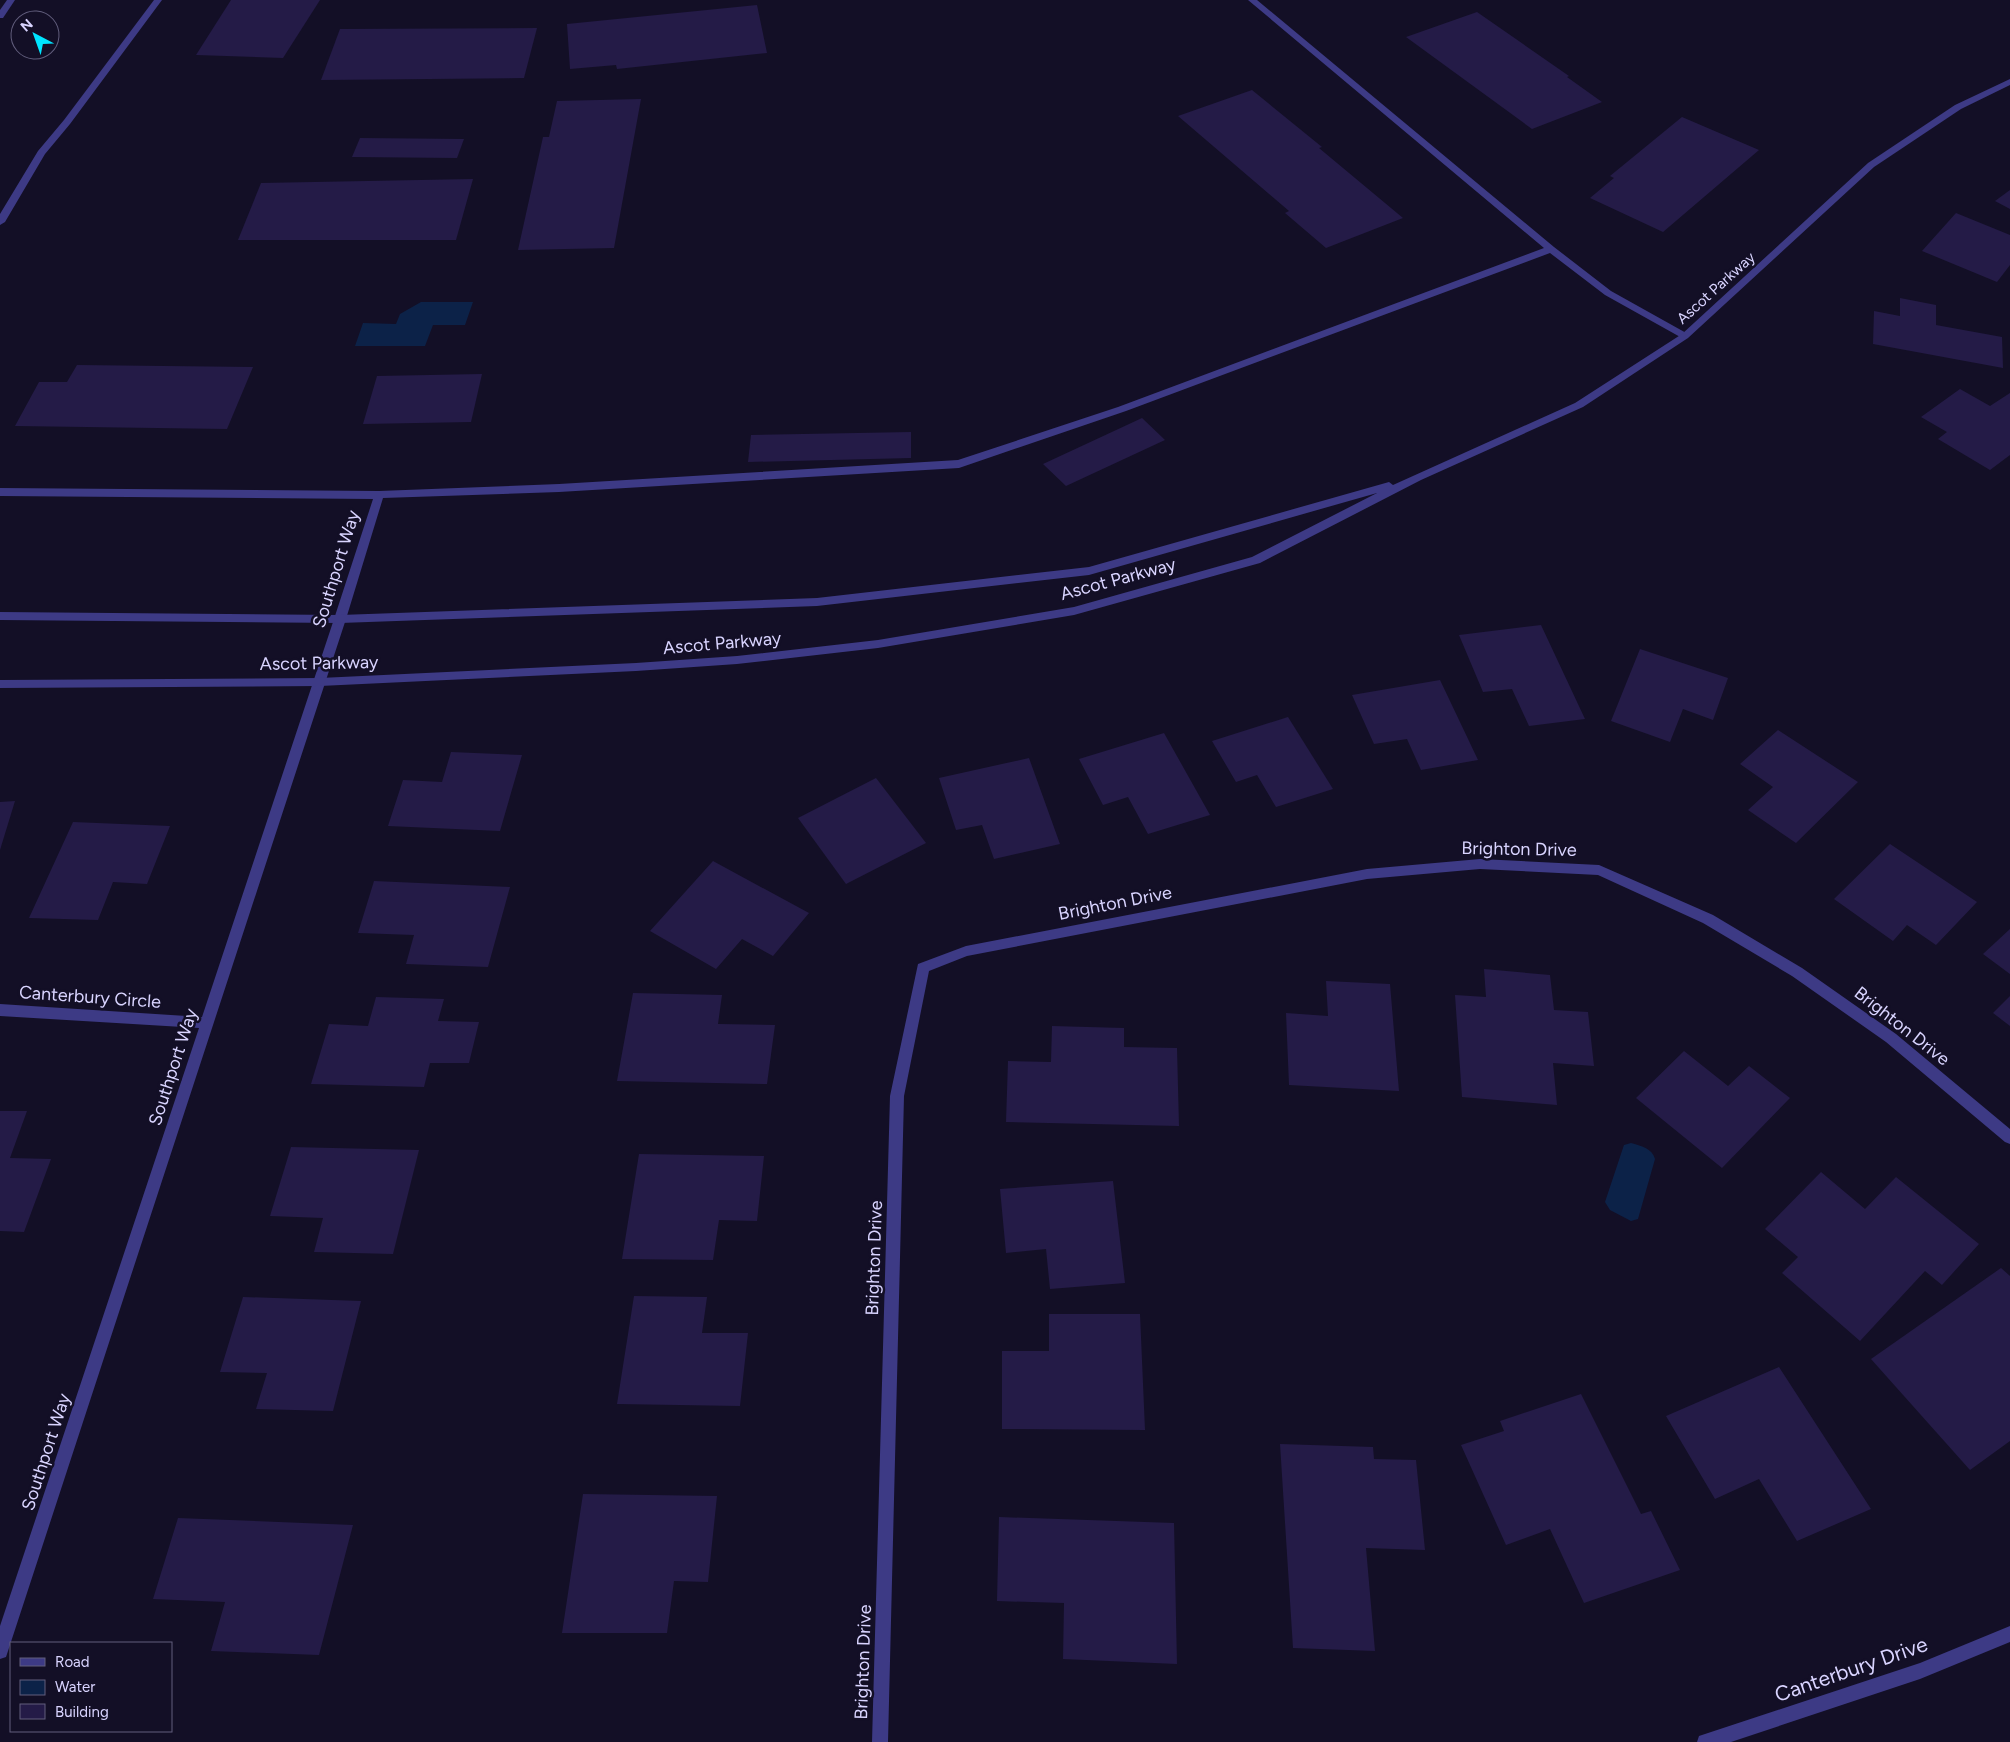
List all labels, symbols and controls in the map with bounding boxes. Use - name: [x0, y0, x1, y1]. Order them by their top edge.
- north arrow: [10, 10, 60, 60]
- text: N: [17, 16, 36, 36]
- street label: Ascot Parkway: [1673, 248, 1759, 328]
- street label: Southport Way: [308, 507, 364, 630]
- street label: Ascot Parkway: [1058, 553, 1179, 605]
- street label: Ascot Parkway: [662, 627, 783, 659]
- street label: Ascot Parkway: [259, 651, 379, 675]
- street label: Brighton Drive: [1461, 837, 1577, 861]
- street label: Brighton Drive: [1056, 881, 1174, 925]
- street label: Canterbury Circle: [18, 981, 162, 1013]
- street label: Brighton Drive: [1850, 982, 1954, 1070]
- street label: Southport Way: [144, 1005, 202, 1128]
- street label: Brighton Drive: [861, 1200, 887, 1316]
- street label: Southport Way: [17, 1390, 75, 1513]
- street label: Brighton Drive: [850, 1604, 876, 1720]
- street label: Canterbury Drive: [1771, 1631, 1931, 1707]
- legend: [10, 1642, 172, 1732]
- text: Road: [55, 1653, 90, 1671]
- text: Water: [55, 1678, 95, 1696]
- text: Building: [55, 1703, 109, 1721]

